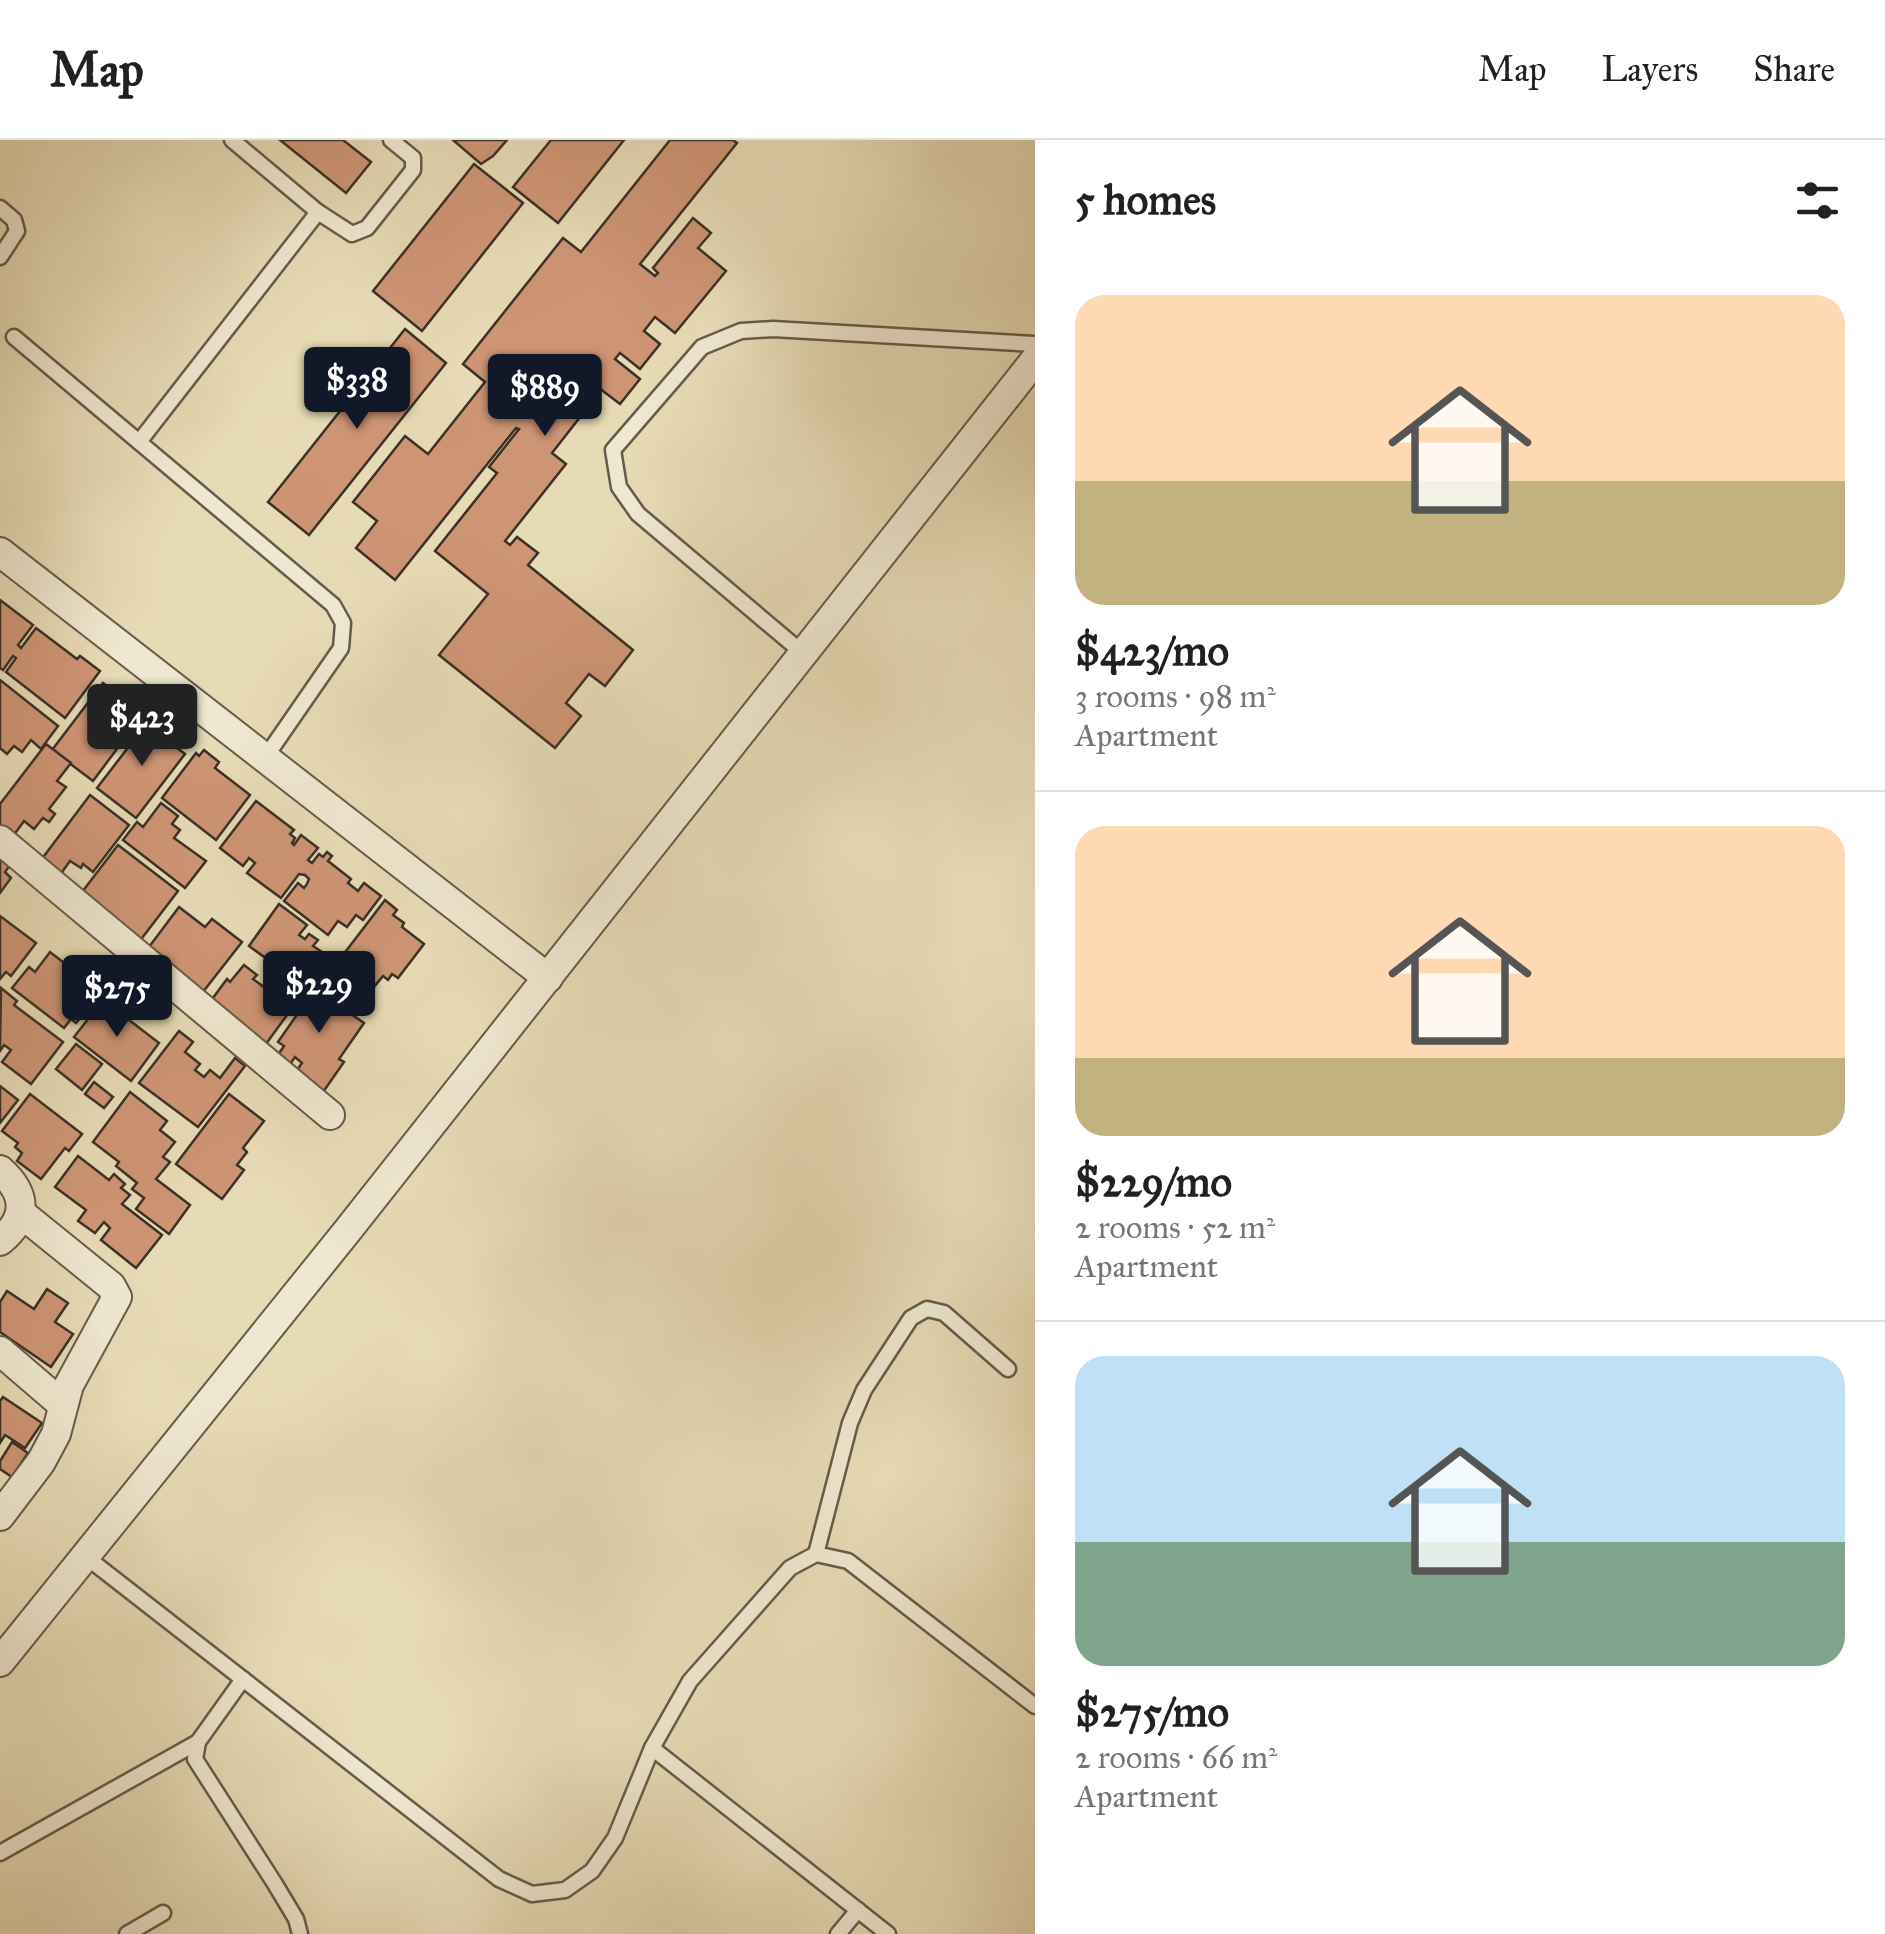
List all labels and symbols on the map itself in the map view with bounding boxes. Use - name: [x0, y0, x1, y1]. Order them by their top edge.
- pin: $338: [298, 347, 416, 432]
- pin: $889: [486, 354, 604, 439]
- pin: $423: [83, 684, 201, 769]
- pin: $229: [260, 951, 378, 1036]
- pin: $275: [58, 955, 176, 1040]

